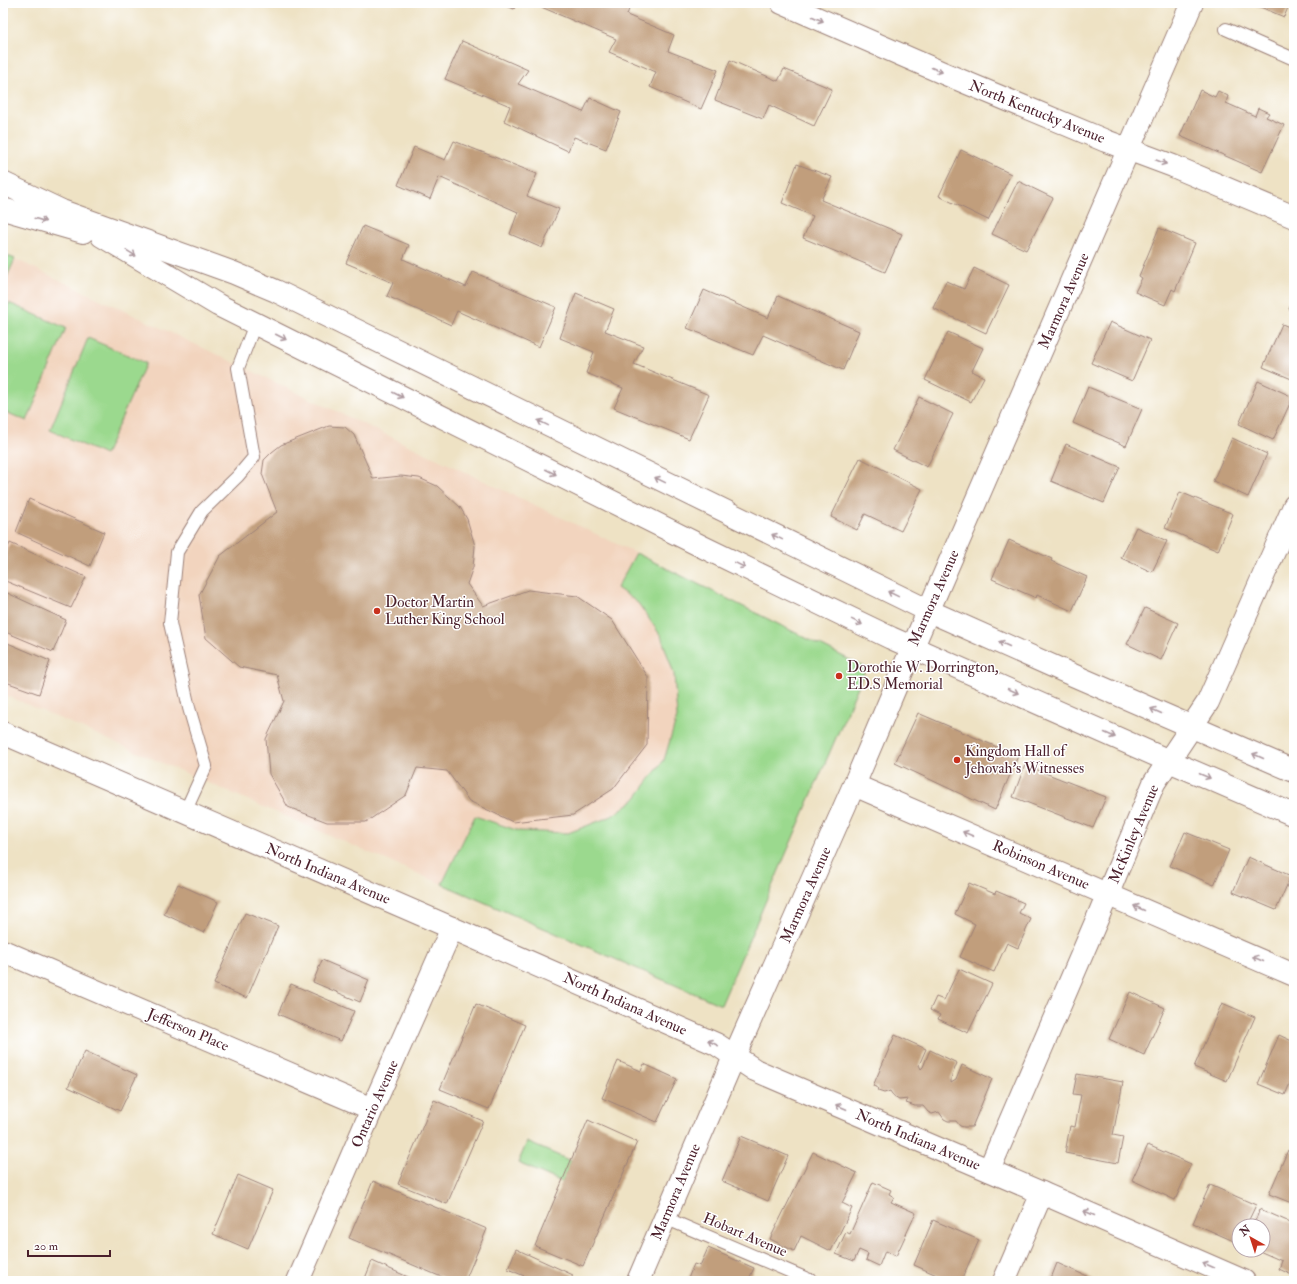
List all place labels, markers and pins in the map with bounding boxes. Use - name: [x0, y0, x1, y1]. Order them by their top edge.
- place label: Doctor Martin Luther King School: [385, 593, 505, 629]
- marker: Doctor Martin Luther King School: [372, 606, 382, 616]
- place label: Dorothie W. Dorrington, ED.S Memorial: [847, 658, 999, 694]
- marker: Dorothie W. Dorrington, ED.S Memorial: [834, 671, 844, 681]
- place label: Kingdom Hall of Jehovah's Witnesses: [964, 742, 1084, 779]
- marker: Kingdom Hall of Jehovah's Witnesses: [952, 755, 962, 765]

